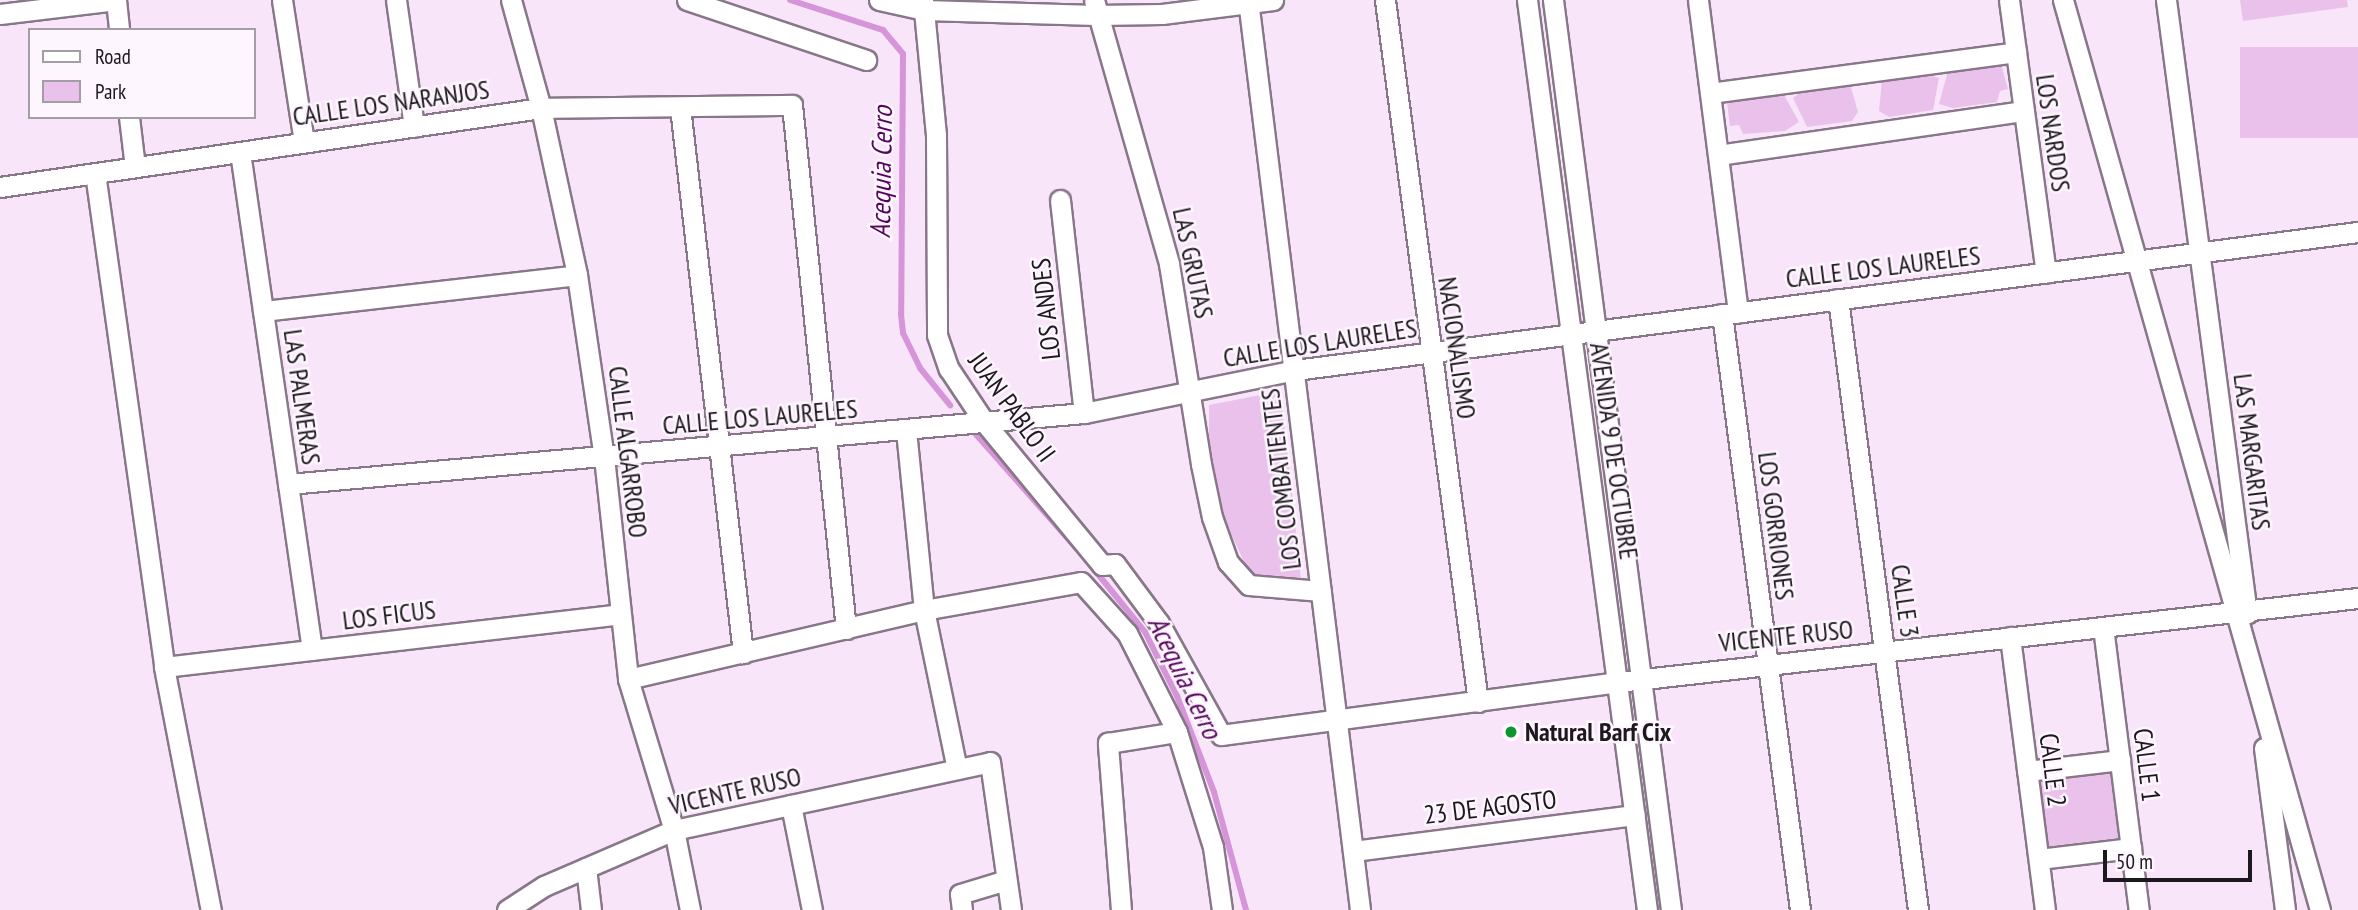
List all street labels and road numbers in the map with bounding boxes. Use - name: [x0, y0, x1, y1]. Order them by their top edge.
- street label: LOS NARDOS: [2029, 72, 2077, 194]
- street label: CALLE LOS NARANJOS: [291, 74, 491, 132]
- street label: LAS GRUTAS: [1166, 205, 1220, 321]
- street label: CALLE LOS LAURELES: [1784, 240, 1982, 294]
- street label: LOS ANDES: [1025, 256, 1067, 362]
- street label: NACIONALISMO: [1432, 275, 1482, 421]
- street label: CALLE LOS LAURELES: [1221, 312, 1419, 374]
- street label: LAS PALMERAS: [277, 327, 327, 467]
- street label: AVENIDA 9 DE OCTUBRE: [1583, 340, 1645, 562]
- street label: JUAN PABLO II: [962, 346, 1062, 468]
- street label: CALLE ALGARROBO: [602, 364, 654, 540]
- street label: LAS MARGARITAS: [2227, 372, 2277, 532]
- street label: LOS COMBATIENTES: [1254, 387, 1308, 571]
- street label: CALLE LOS LAURELES: [661, 393, 859, 441]
- street label: LOS GORRIONES: [1751, 450, 1801, 602]
- street label: CALLE 3: [1884, 562, 1926, 640]
- street label: LOS FICUS: [341, 594, 437, 636]
- street label: VICENTE RUSO: [1717, 613, 1855, 659]
- street label: CALLE 1: [2127, 727, 2167, 803]
- street label: CALLE 2: [2033, 732, 2073, 808]
- street label: VICENTE RUSO: [666, 761, 804, 821]
- street label: 23 DE AGOSTO: [1422, 783, 1558, 831]

